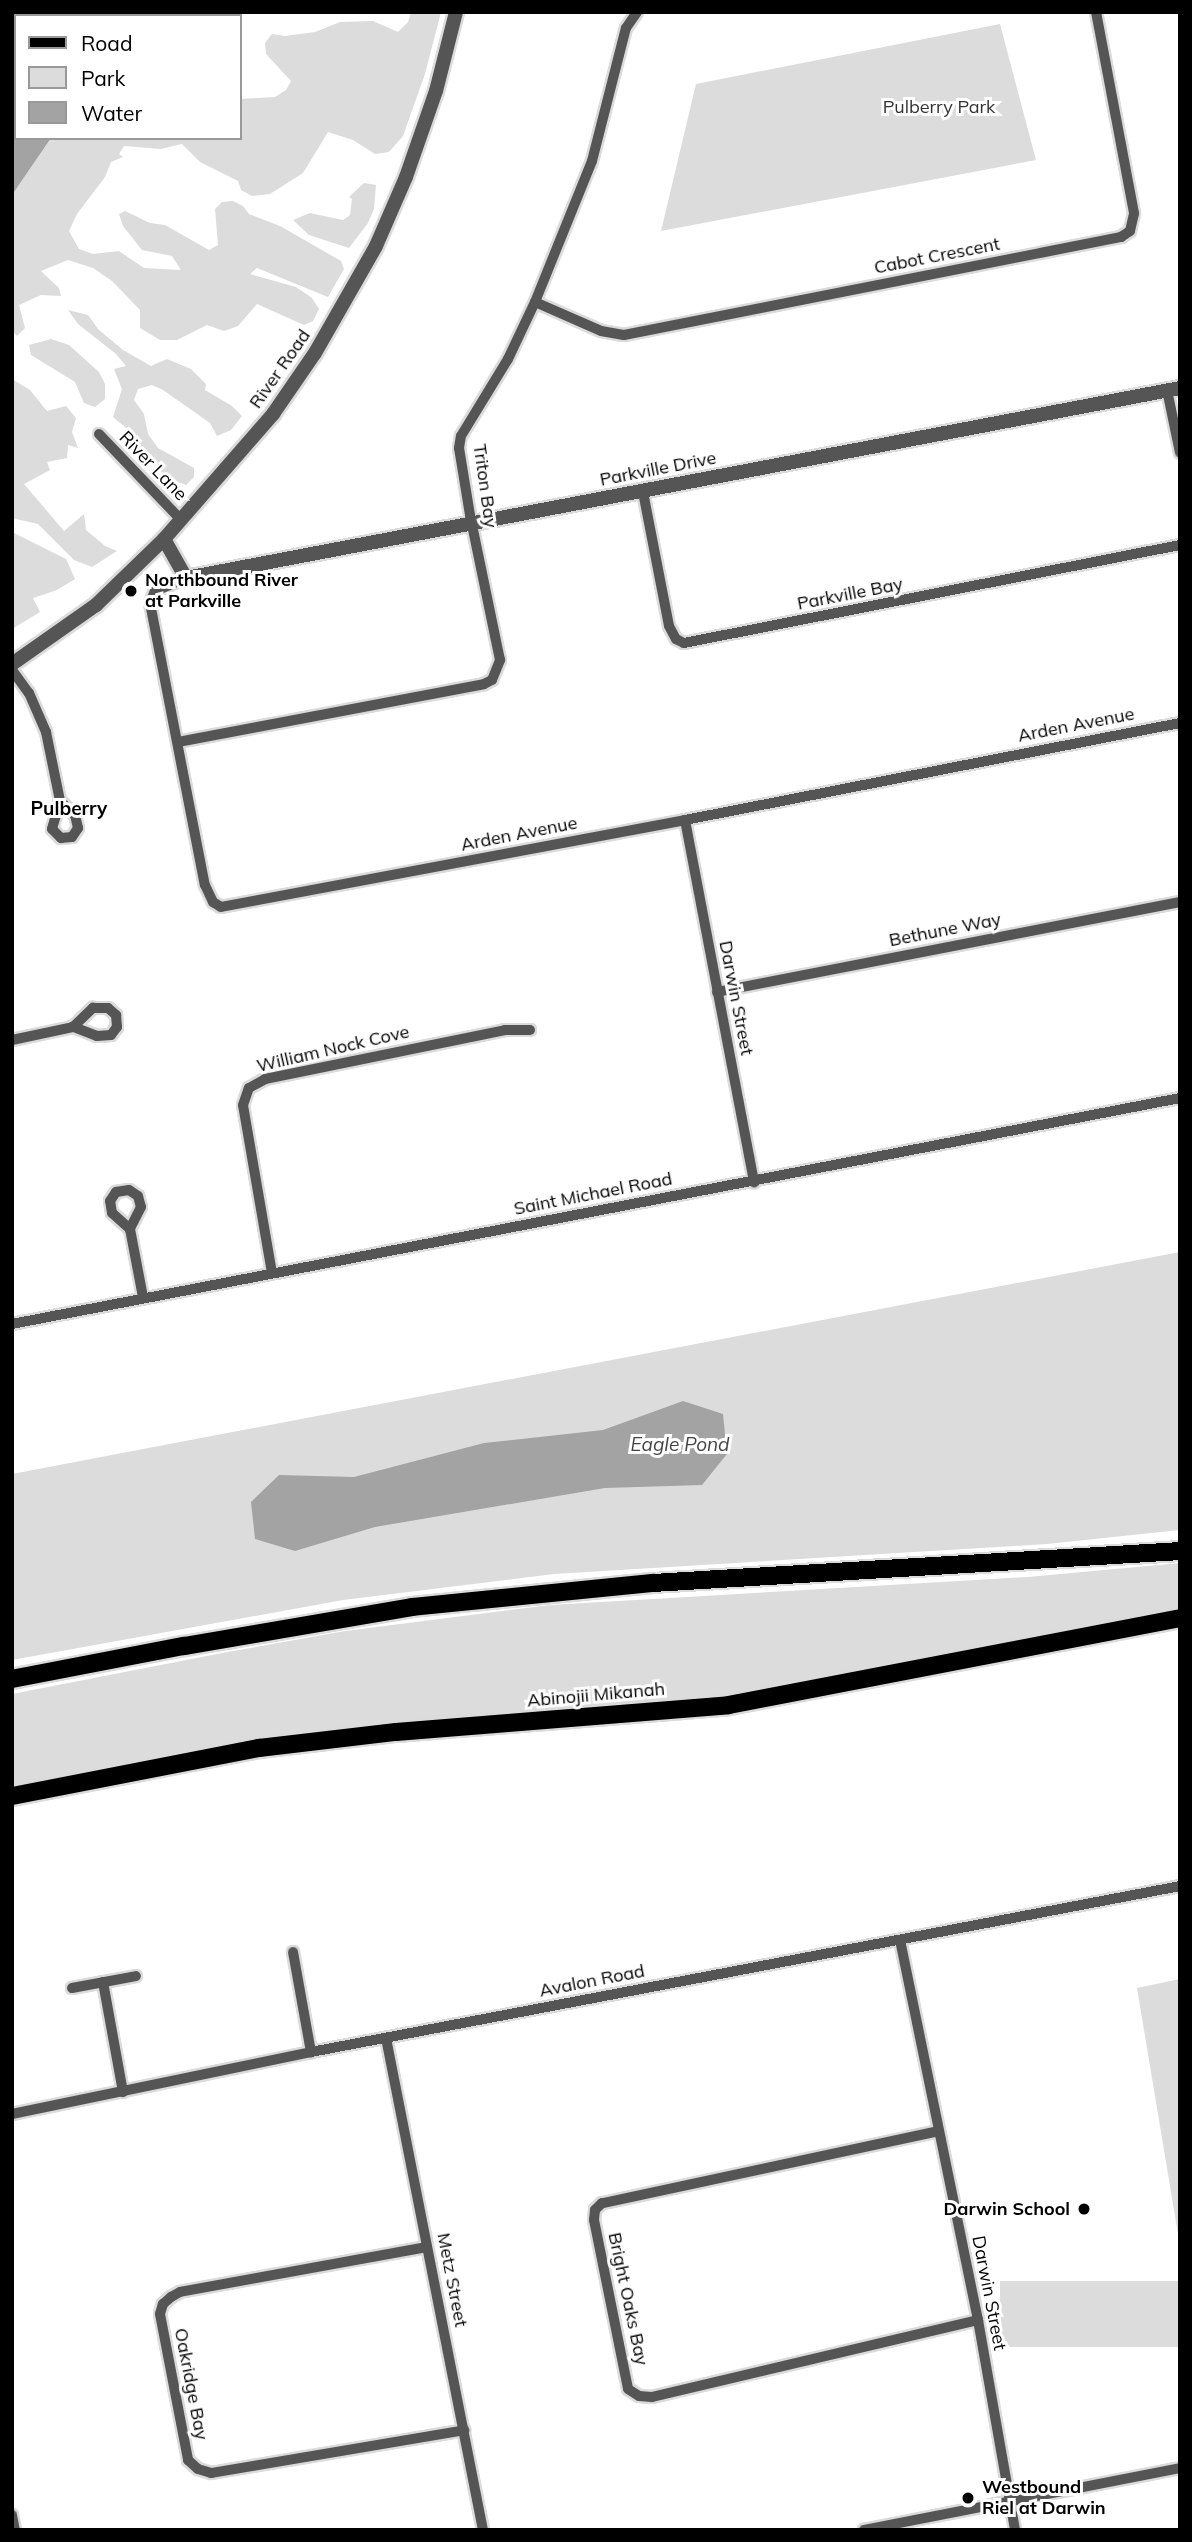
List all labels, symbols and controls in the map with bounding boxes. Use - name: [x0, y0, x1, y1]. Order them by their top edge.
- legend: [14, 14, 242, 140]
- text: Road: [81, 30, 132, 56]
- text: Park: [81, 65, 125, 91]
- park label: Pulberry Park: [883, 96, 995, 118]
- text: Water: [81, 100, 142, 126]
- street label: Cabot Crescent: [872, 233, 1002, 279]
- street label: River Road: [245, 325, 315, 413]
- street label: River Lane: [115, 427, 191, 505]
- street label: Triton Bay: [468, 443, 502, 529]
- street label: Parkville Drive: [598, 447, 718, 491]
- place label: Northbound River at Parkville: [145, 570, 298, 612]
- street label: Parkville Bay: [795, 573, 905, 615]
- marker: Northbound River at Parkville: [123, 583, 139, 599]
- street label: Arden Avenue: [1016, 703, 1136, 747]
- district label: Pulberry: [31, 798, 107, 820]
- street label: Arden Avenue: [459, 812, 579, 856]
- street label: Bethune Way: [887, 909, 1003, 951]
- street label: Darwin Street: [714, 939, 758, 1057]
- street label: William Nock Cove: [255, 1021, 411, 1077]
- street label: Saint Michael Road: [512, 1168, 674, 1220]
- water label: Eagle Pond: [630, 1434, 730, 1456]
- street label: Abinojii Mikanah: [526, 1678, 666, 1712]
- street label: Avalon Road: [537, 1960, 647, 2002]
- place label: Darwin School: [944, 2198, 1070, 2220]
- marker: Darwin School: [1076, 2201, 1092, 2217]
- street label: Metz Street: [432, 2231, 472, 2329]
- street label: Bright Oaks Bay: [603, 2231, 653, 2367]
- street label: Darwin Street: [967, 2234, 1011, 2352]
- street label: Oakridge Bay: [170, 2326, 212, 2442]
- place label: Westbound Riel at Darwin: [982, 2477, 1106, 2520]
- marker: Westbound Riel at Darwin: [960, 2490, 976, 2506]

